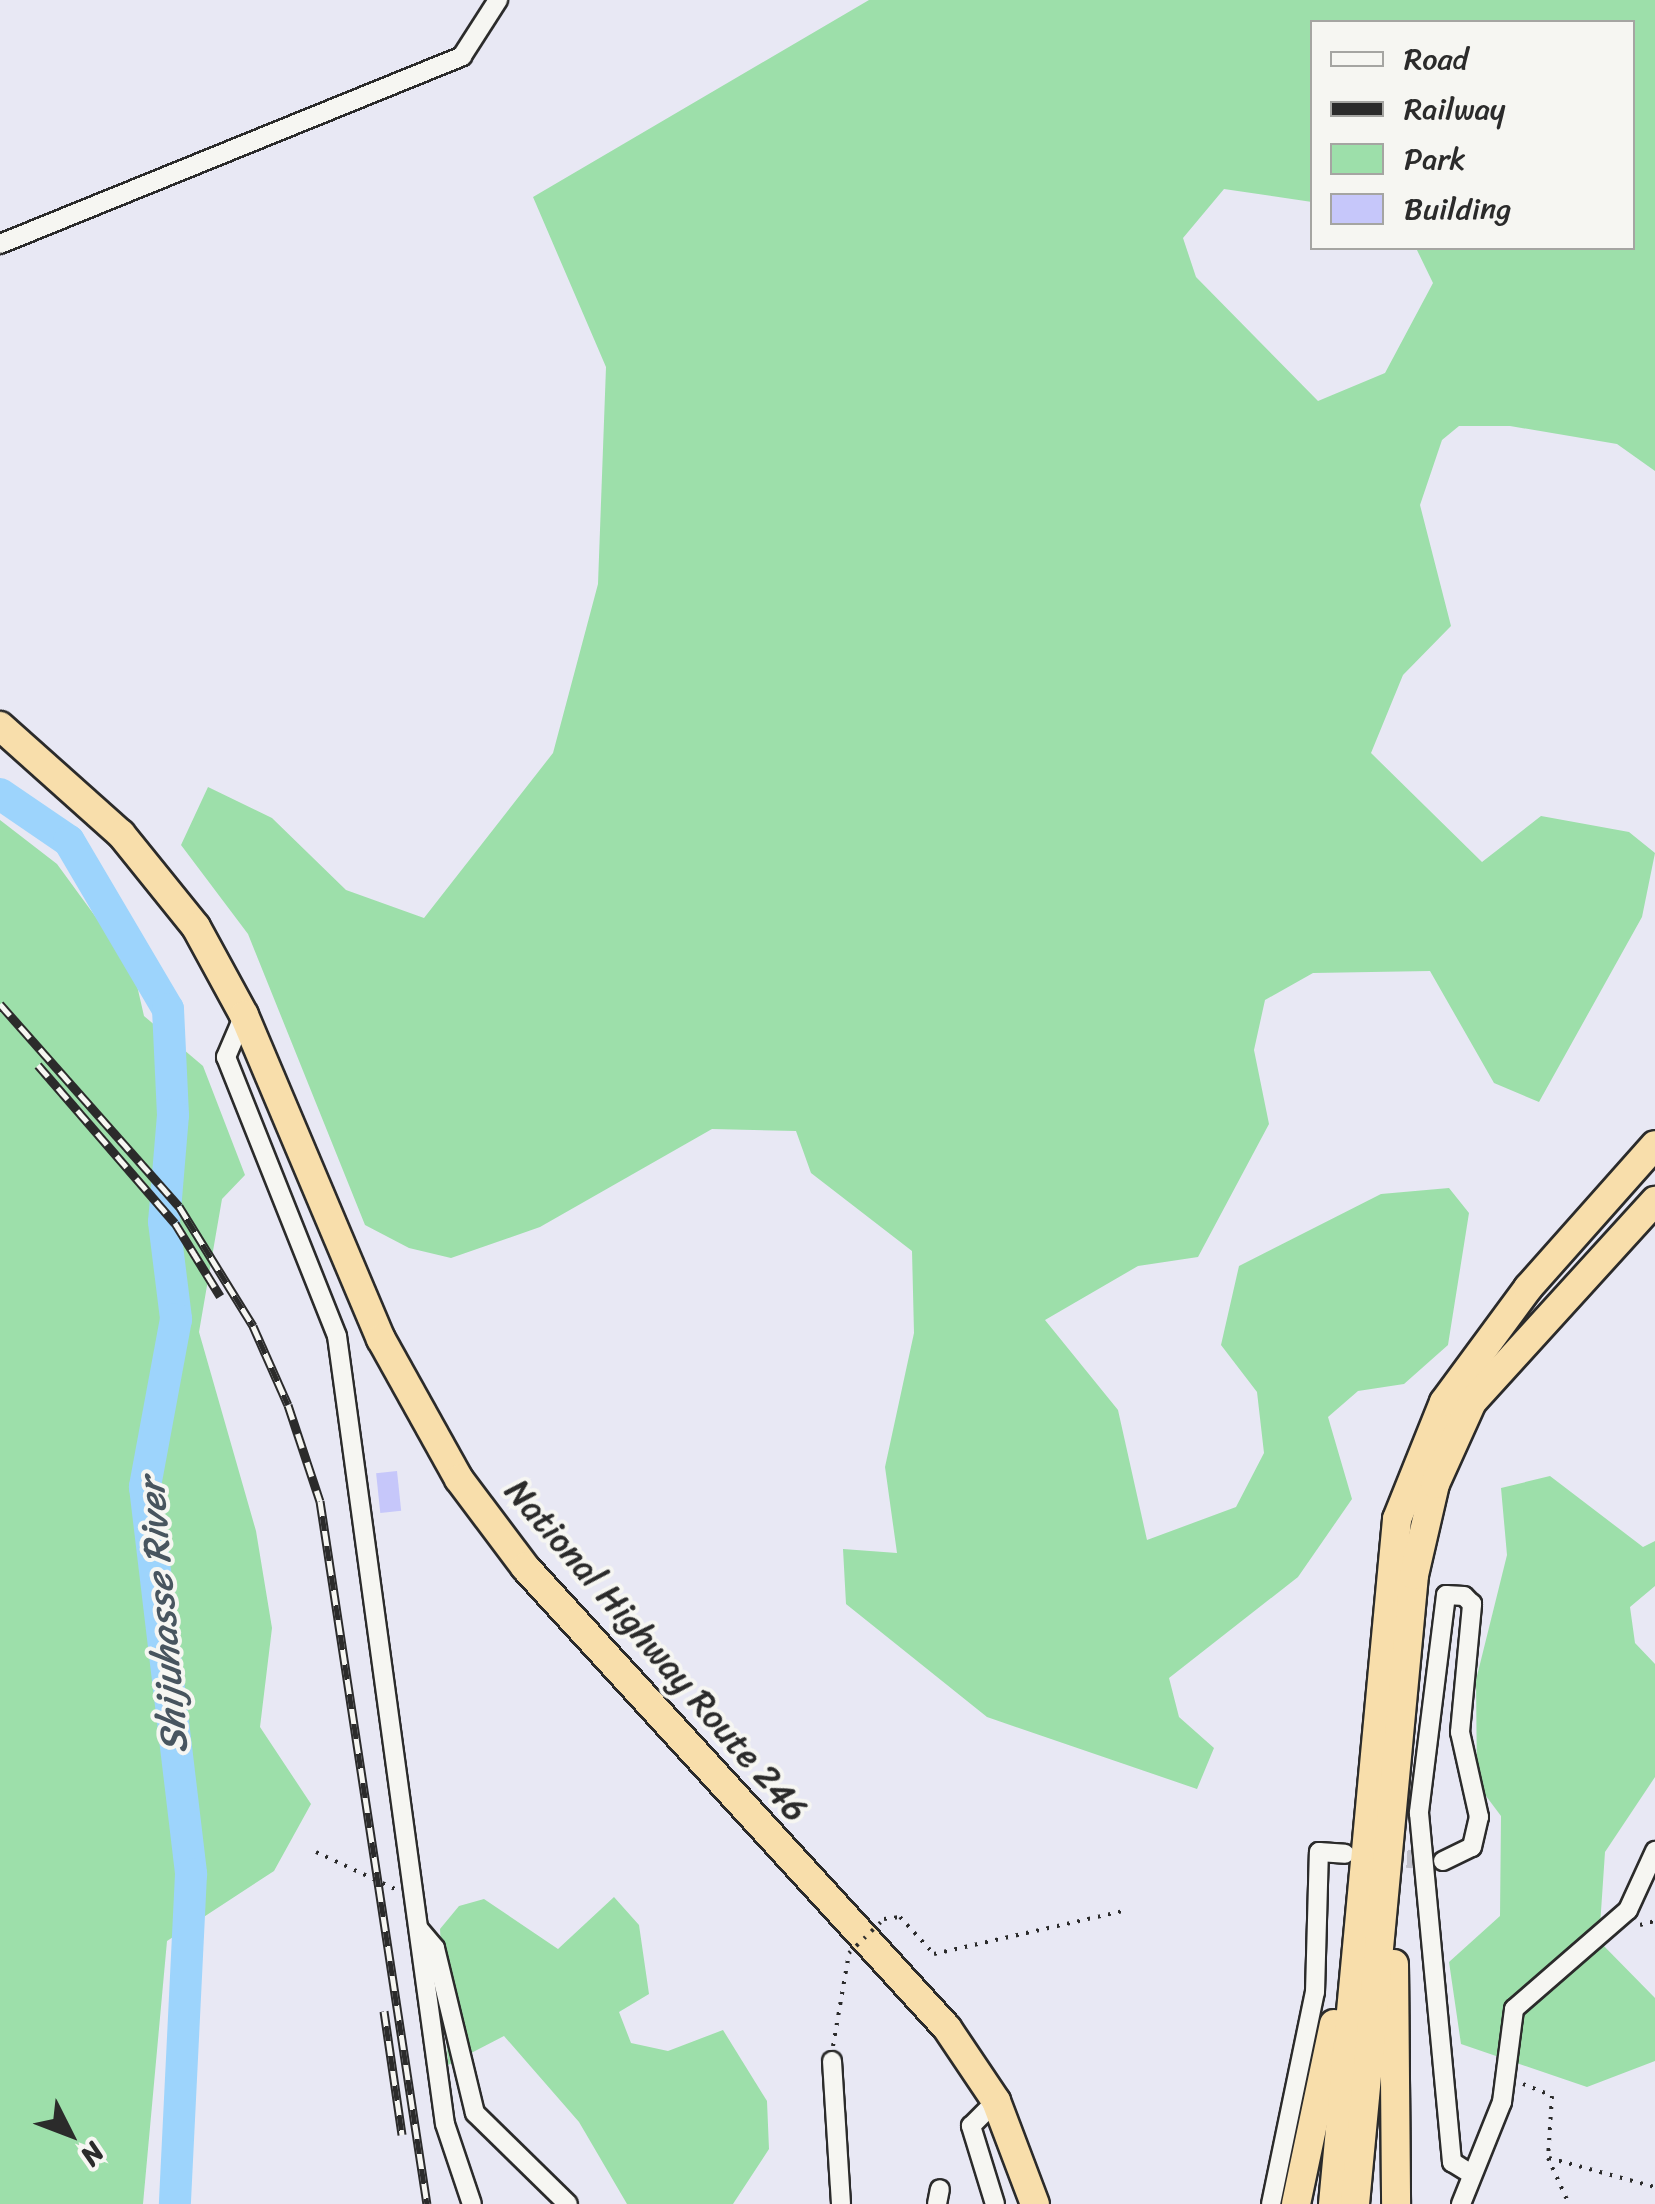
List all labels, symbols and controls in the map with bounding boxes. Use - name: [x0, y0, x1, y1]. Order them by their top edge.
- legend: [1310, 20, 1635, 250]
- text: Road: [1404, 32, 1468, 86]
- text: Railway: [1404, 82, 1505, 136]
- text: Park: [1404, 132, 1466, 186]
- text: Building: [1404, 182, 1511, 236]
- street label: National Highway Route 246: [497, 1470, 817, 1830]
- water label: Shijuhasse River: [128, 1476, 198, 1756]
- north arrow: [20, 2084, 120, 2184]
- text: N: [68, 2131, 117, 2178]

